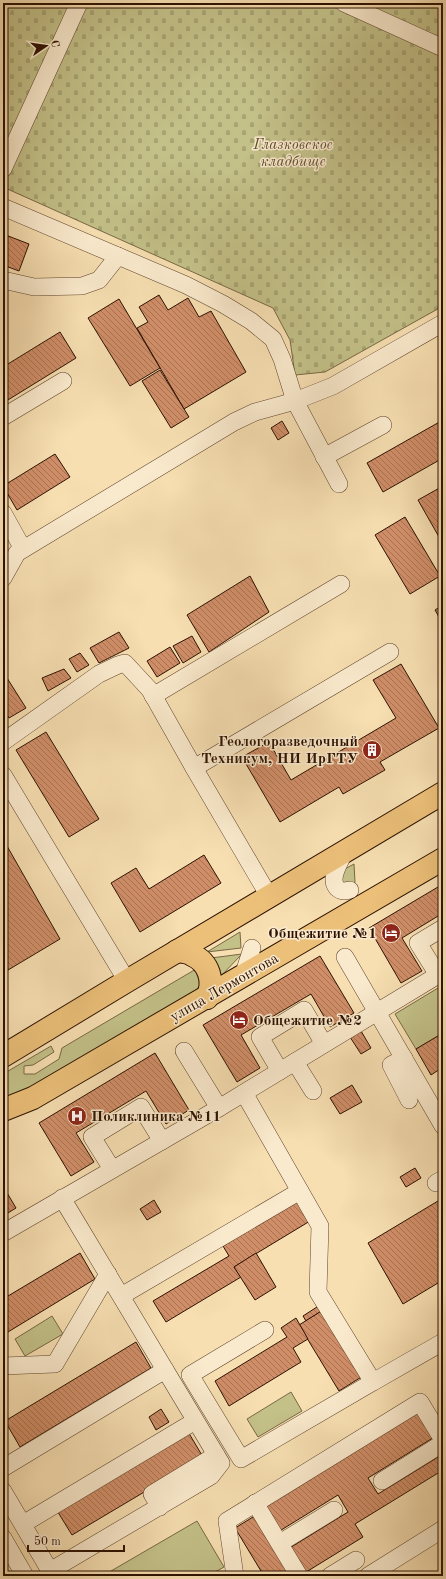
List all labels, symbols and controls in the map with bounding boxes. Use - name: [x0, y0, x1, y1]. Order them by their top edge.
- north arrow: [26, 26, 66, 66]
- text: С: [48, 39, 60, 49]
- park label: Глазковское кладбище: [252, 138, 333, 170]
- place label: Геологоразведочный Техникум, НИ ИрГТУ: [201, 735, 358, 767]
- building icon: Геологоразведочный Техникум, НИ ИрГТУ: [361, 739, 383, 761]
- hotel icon: Общежитие №1: [380, 922, 402, 944]
- place label: Общежитие №1: [268, 927, 377, 942]
- street label: улица Лермонтова: [168, 951, 282, 1025]
- hotel icon: Общежитие №2: [228, 1009, 250, 1031]
- place label: Общежитие №2: [253, 1014, 362, 1029]
- hospital icon: Поликлиника №11: [66, 1105, 88, 1127]
- place label: Поликлиника №11: [91, 1110, 221, 1125]
- scale bar: [28, 1527, 124, 1553]
- text: 50 m: [34, 1535, 61, 1548]

